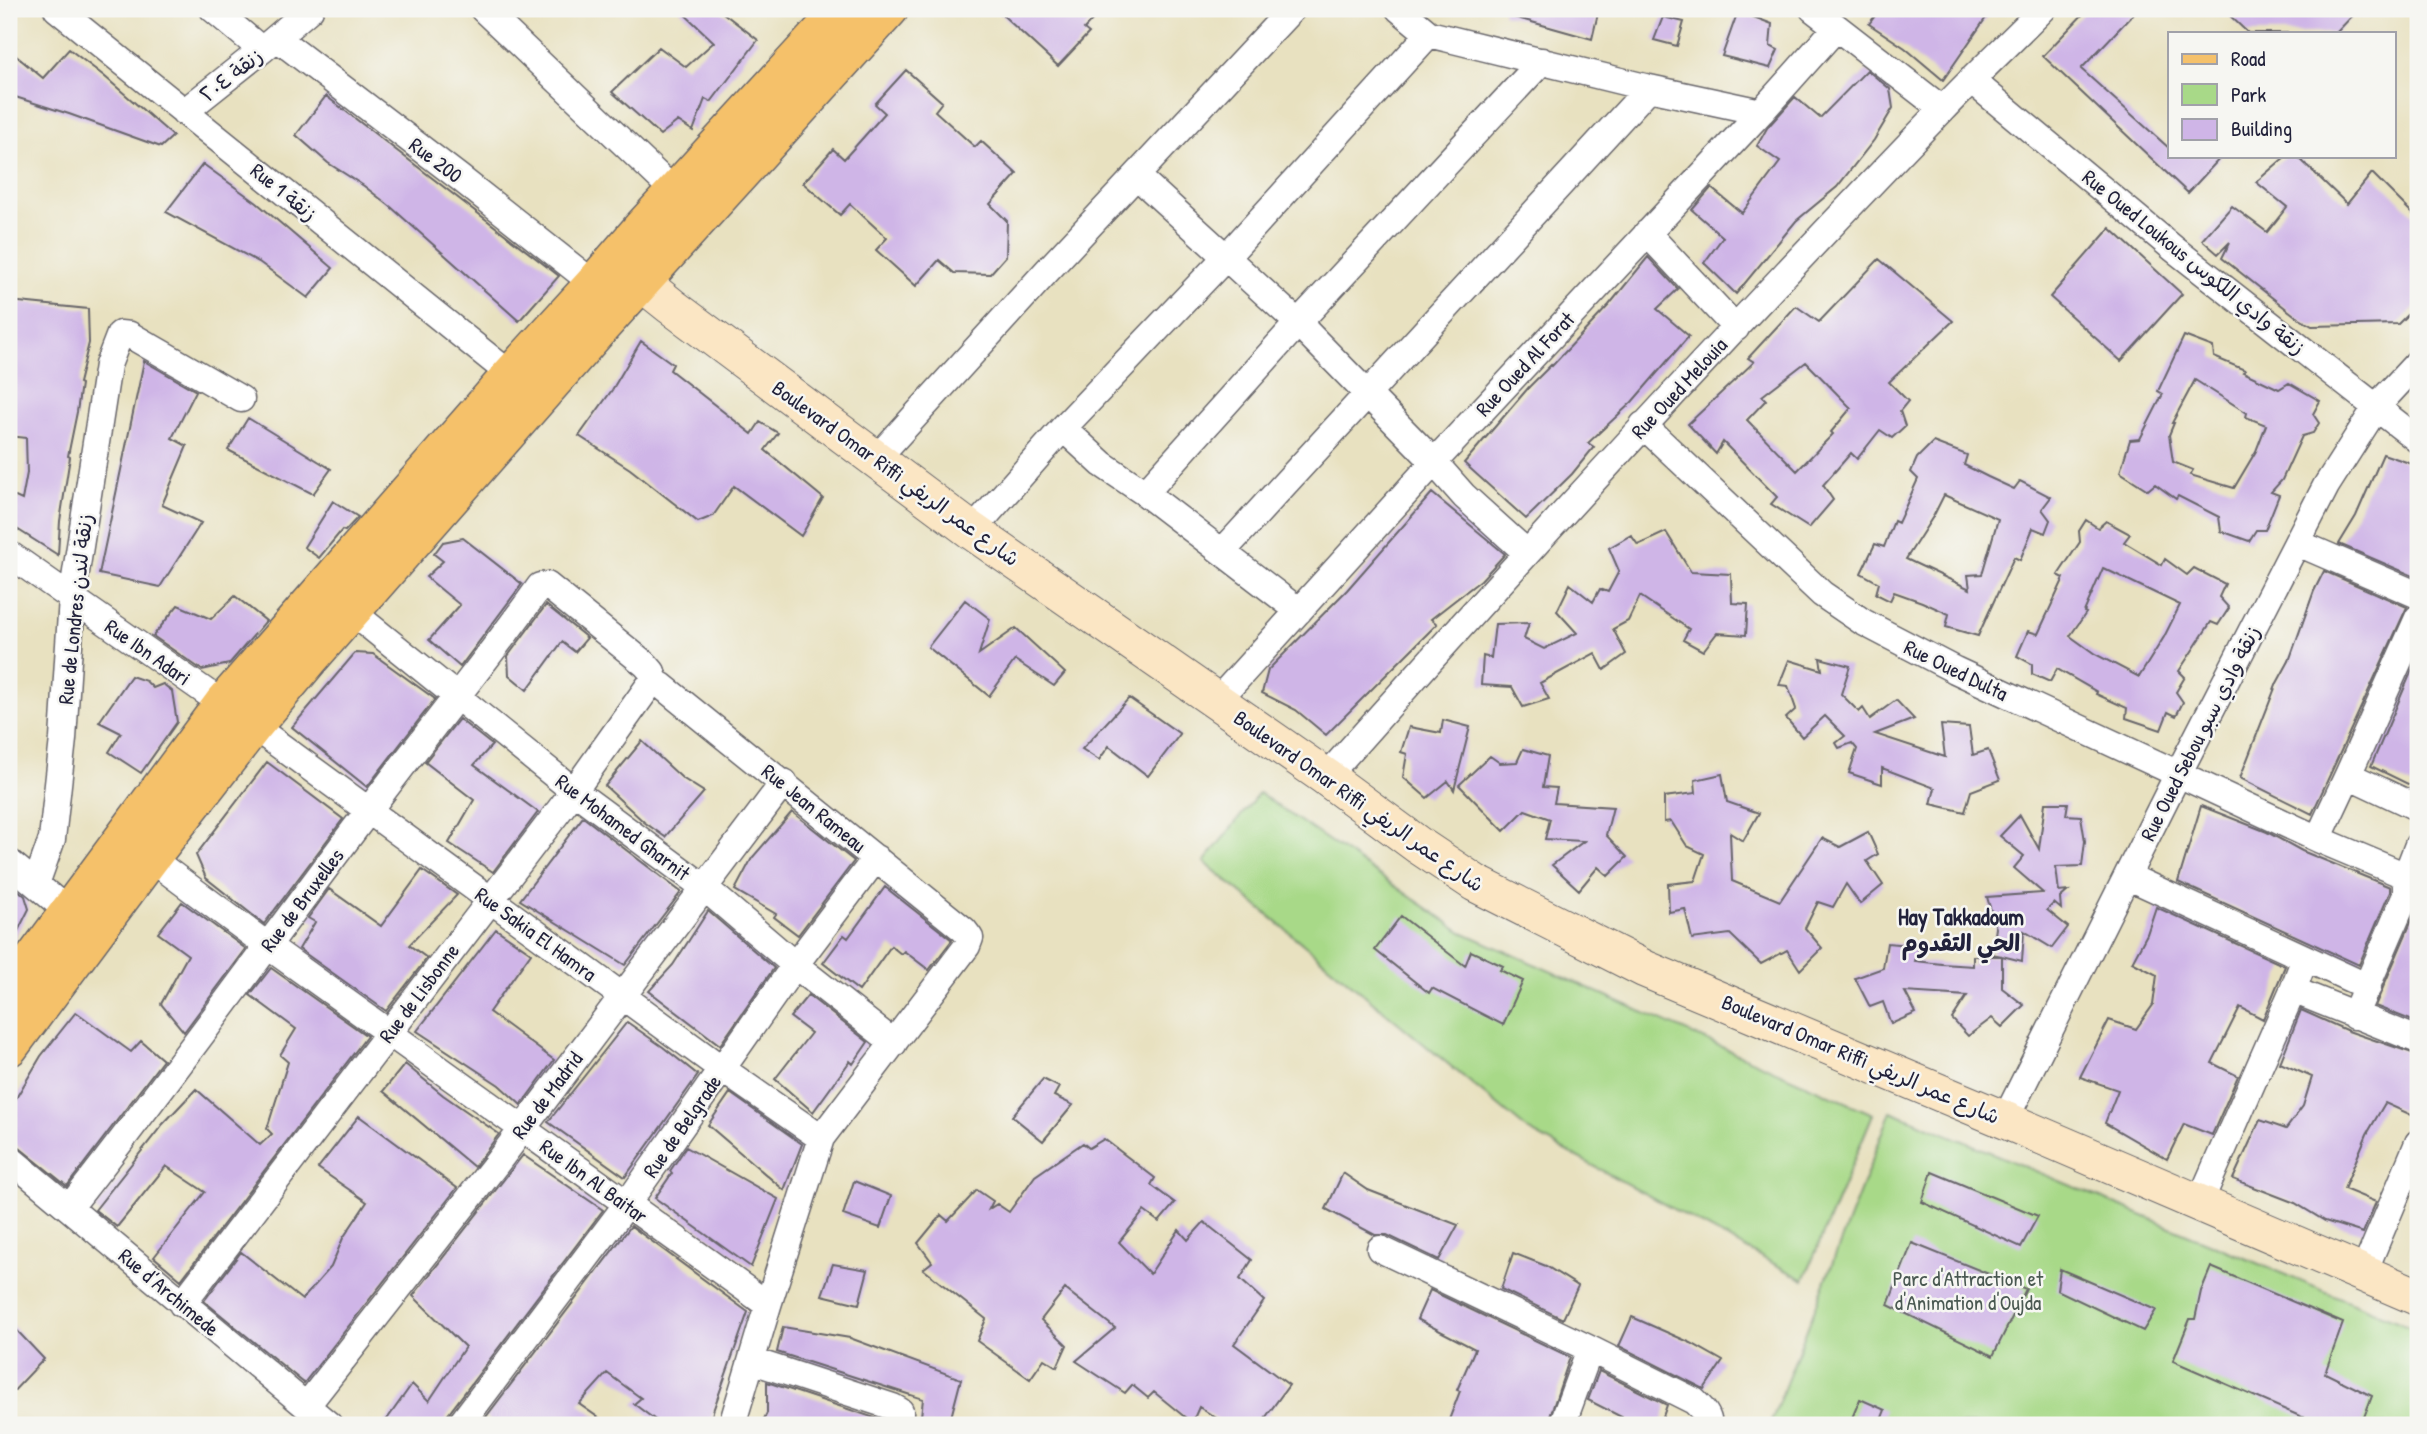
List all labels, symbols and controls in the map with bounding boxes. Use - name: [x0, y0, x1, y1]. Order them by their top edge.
- legend: [2168, 32, 2396, 158]
- street label: زنقة ٢٠٤: [193, 41, 269, 109]
- text: Road: [2231, 44, 2265, 73]
- text: Park: [2231, 80, 2266, 109]
- text: Building: [2231, 114, 2292, 143]
- street label: Rue 200: [403, 130, 469, 190]
- street label: Rue 1 زنقة: [245, 156, 323, 228]
- street label: Rue Oued Loukous زنقة وادي اللكوس: [2076, 163, 2312, 362]
- street label: Rue Oued Al Forat: [1469, 305, 1582, 423]
- street label: Rue Oued Melouia: [1624, 331, 1734, 445]
- street label: Boulevard Omar Riffi شارع عمر الريفي: [764, 373, 1026, 577]
- street label: Rue de Londres زنقة لندن: [51, 512, 99, 706]
- street label: Rue Ibn Adari: [99, 612, 197, 692]
- street label: Rue Oued Sebou زنقة وادي سبو: [2133, 620, 2268, 846]
- street label: Rue Oued Dulta: [1899, 632, 2013, 708]
- street label: Boulevard Omar Riffi شارع عمر الريفي: [1225, 703, 1490, 903]
- street label: Rue Jean Rameau: [756, 757, 873, 860]
- street label: Rue Mohamed Gharnit: [550, 767, 697, 888]
- street label: Rue de Bruxelles: [253, 842, 351, 958]
- street label: Rue Sakia El Hamra: [469, 880, 603, 988]
- district label: Hay Takkadoum الحي التقدوم: [1898, 901, 2024, 964]
- street label: Rue de Lisbonne: [372, 937, 466, 1049]
- street label: Boulevard Omar Riffi شارع عمر الريفي: [1716, 987, 2004, 1135]
- street label: Rue de Madrid: [505, 1045, 589, 1145]
- street label: Rue de Belgrade: [636, 1069, 728, 1183]
- street label: Rue Ibn Al Baitar: [534, 1132, 654, 1230]
- street label: Rue d’Archimede: [113, 1241, 225, 1343]
- park label: Parc d'Attraction et d'Animation d'Oujda: [1893, 1264, 2044, 1317]

